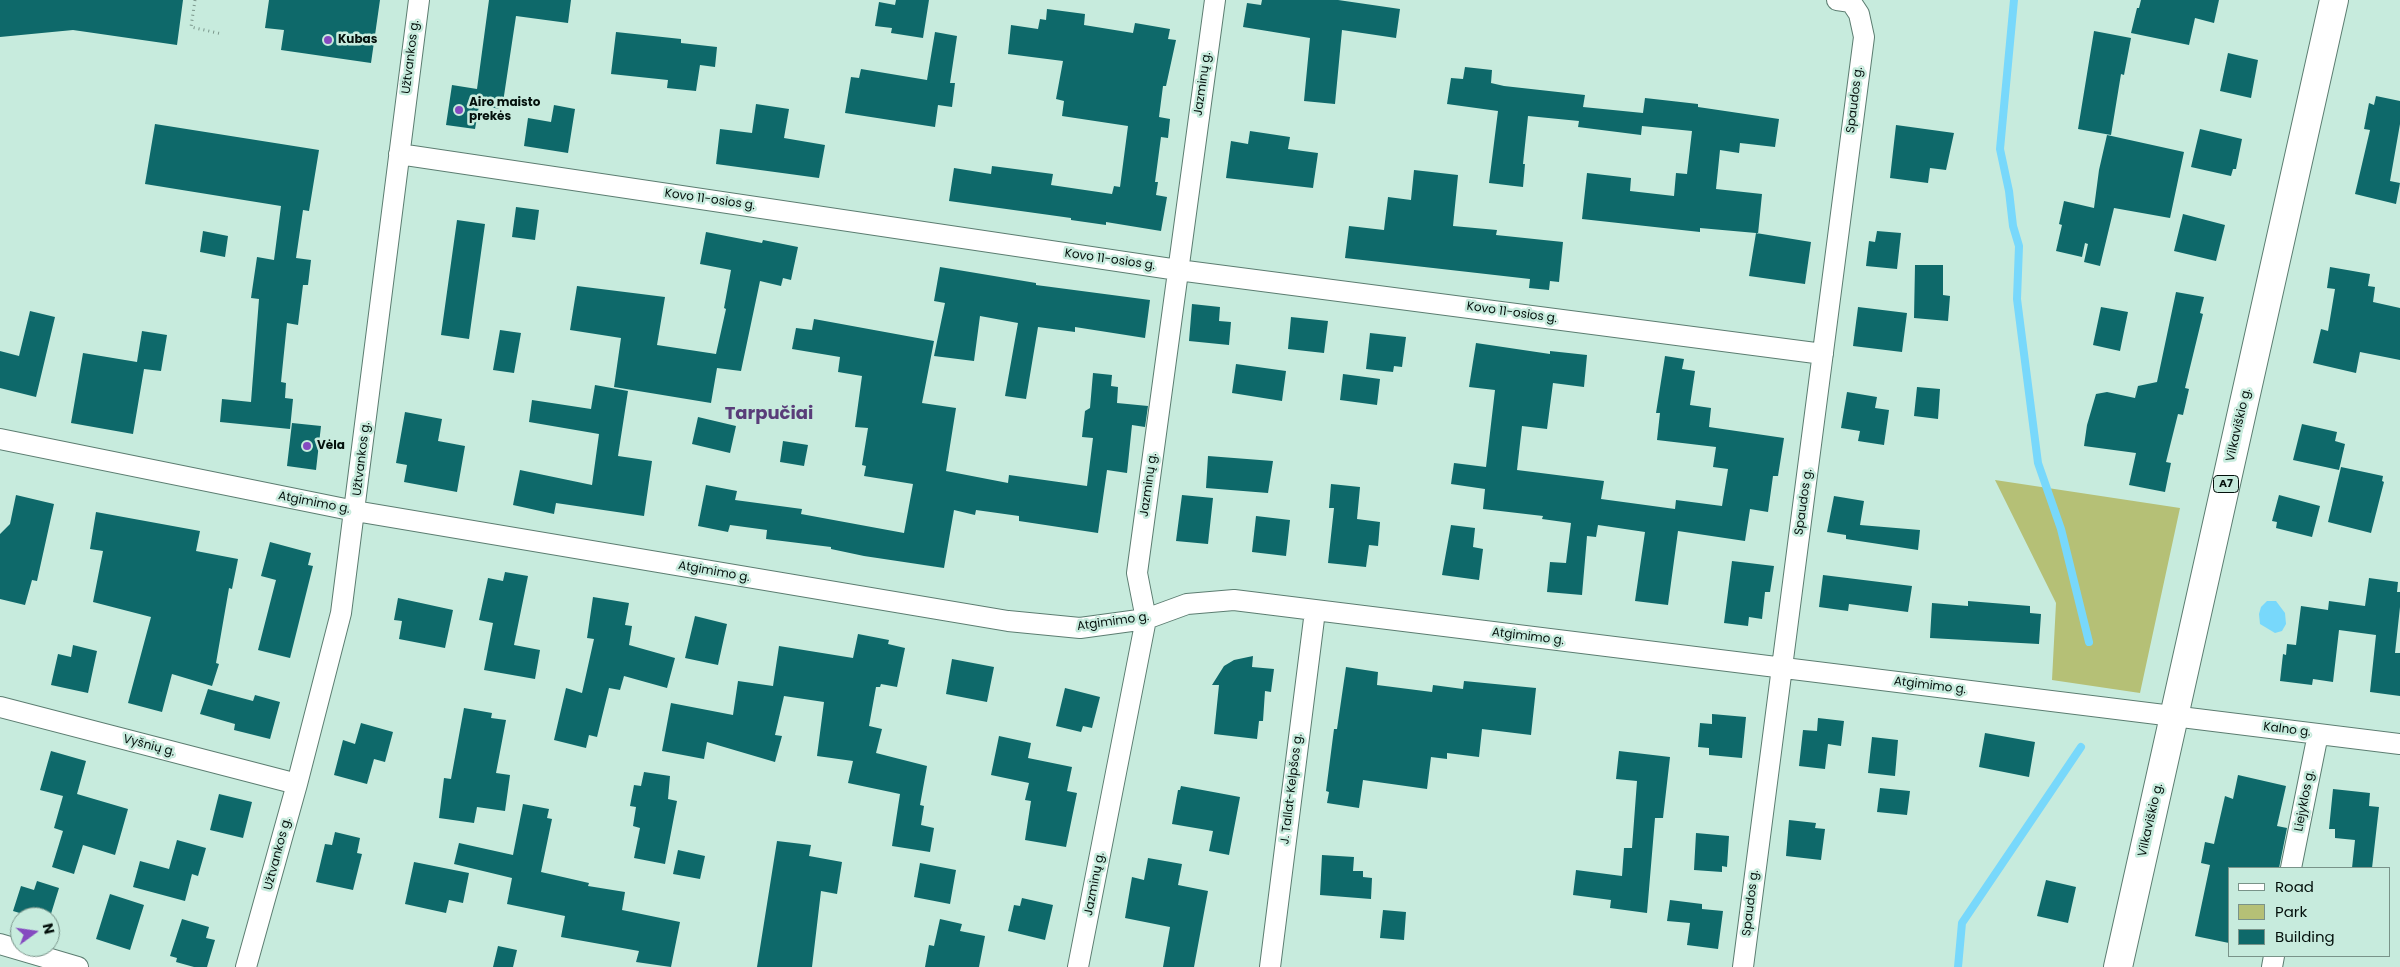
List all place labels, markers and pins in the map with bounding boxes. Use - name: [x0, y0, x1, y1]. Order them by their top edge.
- place label: Kubas: [338, 33, 377, 47]
- marker: Kubas: [322, 34, 334, 46]
- place label: Airo maisto prekės: [469, 96, 540, 124]
- marker: Airo maisto prekės: [453, 104, 465, 116]
- place label: Vėla: [317, 439, 345, 453]
- marker: Vėla: [301, 440, 313, 452]

